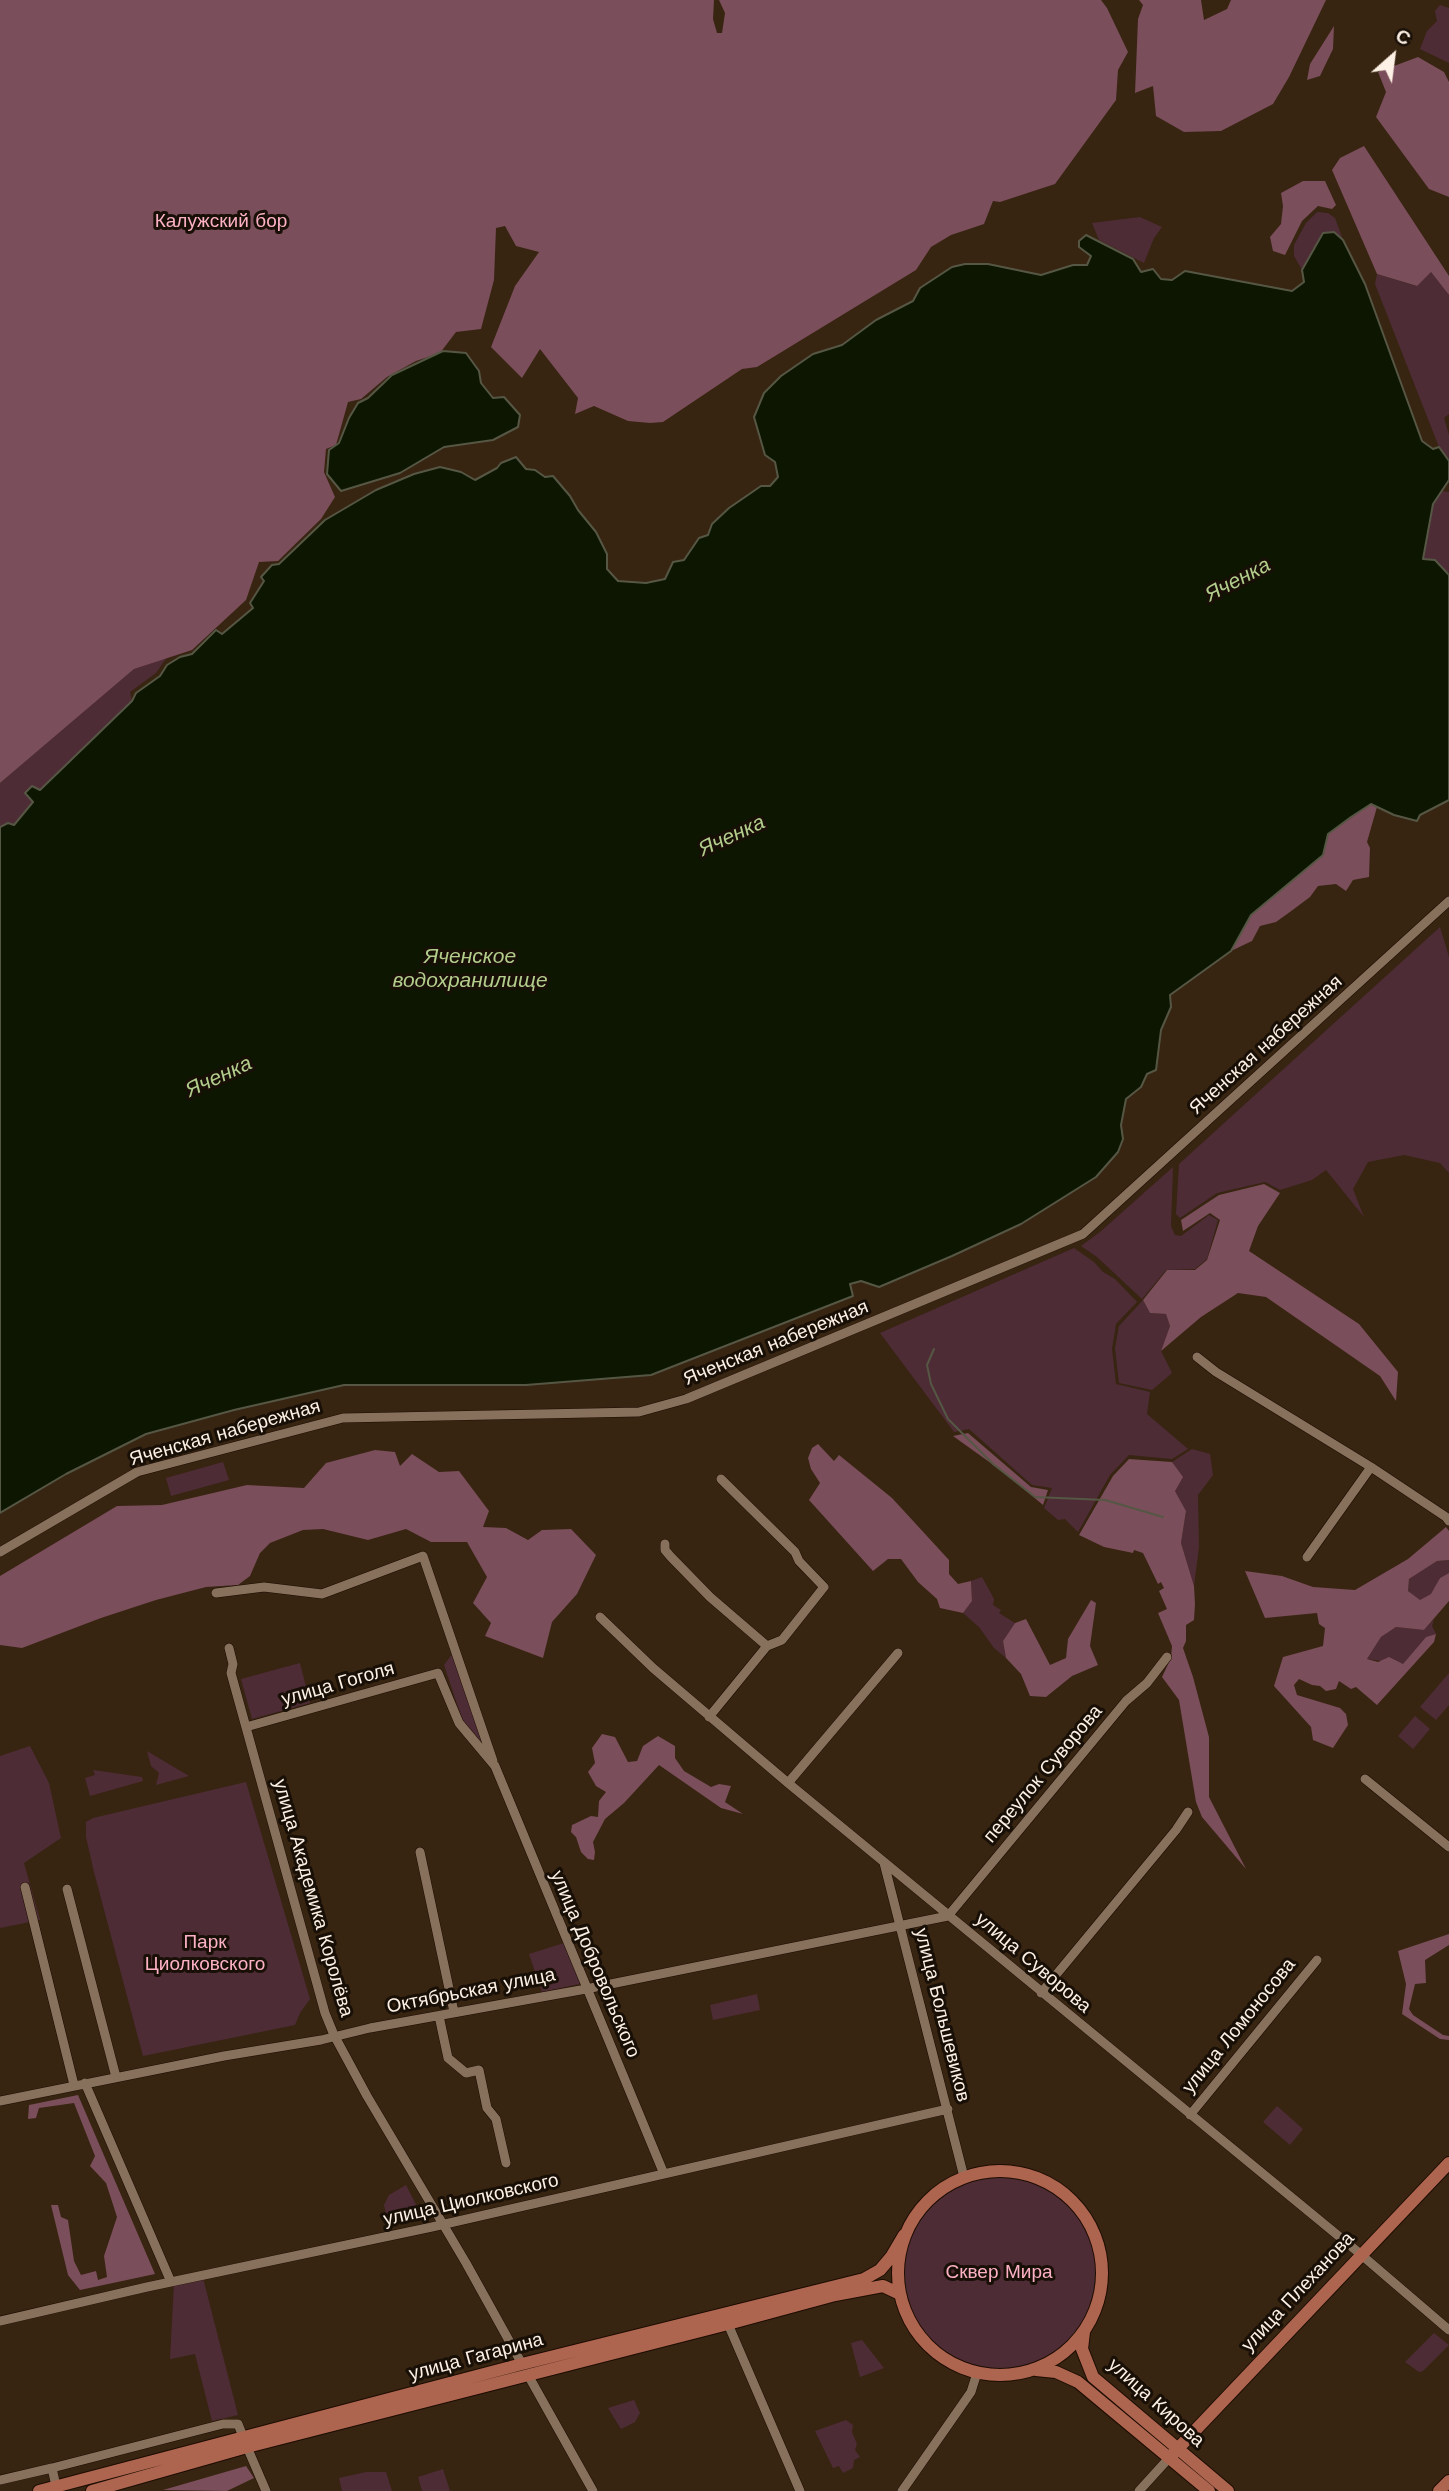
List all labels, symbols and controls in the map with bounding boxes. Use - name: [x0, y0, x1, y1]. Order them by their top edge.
- north arrow: [1358, 21, 1428, 91]
- text: С: [1392, 24, 1415, 50]
- park label: Калужский бор: [155, 210, 287, 232]
- water label: Яченка: [1201, 552, 1275, 608]
- water label: Яченка: [695, 810, 769, 862]
- water label: Яченское водохранилище: [392, 944, 548, 994]
- street label: Яченская набережная: [1185, 970, 1347, 1120]
- water label: Яченка: [182, 1051, 256, 1103]
- street label: Яченская набережная: [680, 1295, 872, 1391]
- street label: Яченская набережная: [127, 1395, 323, 1471]
- street label: улица Гоголя: [279, 1657, 397, 1711]
- street label: переулок Суворова: [979, 1700, 1107, 1848]
- street label: улица Академика Королёва: [268, 1777, 358, 2019]
- street label: улица Добровольского: [545, 1867, 645, 2061]
- street label: улица Суворова: [971, 1908, 1095, 2018]
- street label: улица Большевиков: [909, 1926, 975, 2104]
- park label: Парк Циолковского: [145, 1931, 265, 1975]
- street label: улица Ломоносова: [1178, 1954, 1300, 2098]
- street label: Октябрьская улица: [385, 1963, 557, 2019]
- street label: улица Циолковского: [381, 2169, 561, 2231]
- street label: улица Плеханова: [1237, 2228, 1359, 2356]
- park label: Сквер Мира: [945, 2261, 1053, 2283]
- street label: улица Гагарина: [406, 2328, 546, 2386]
- street label: улица Кирова: [1103, 2354, 1209, 2452]

